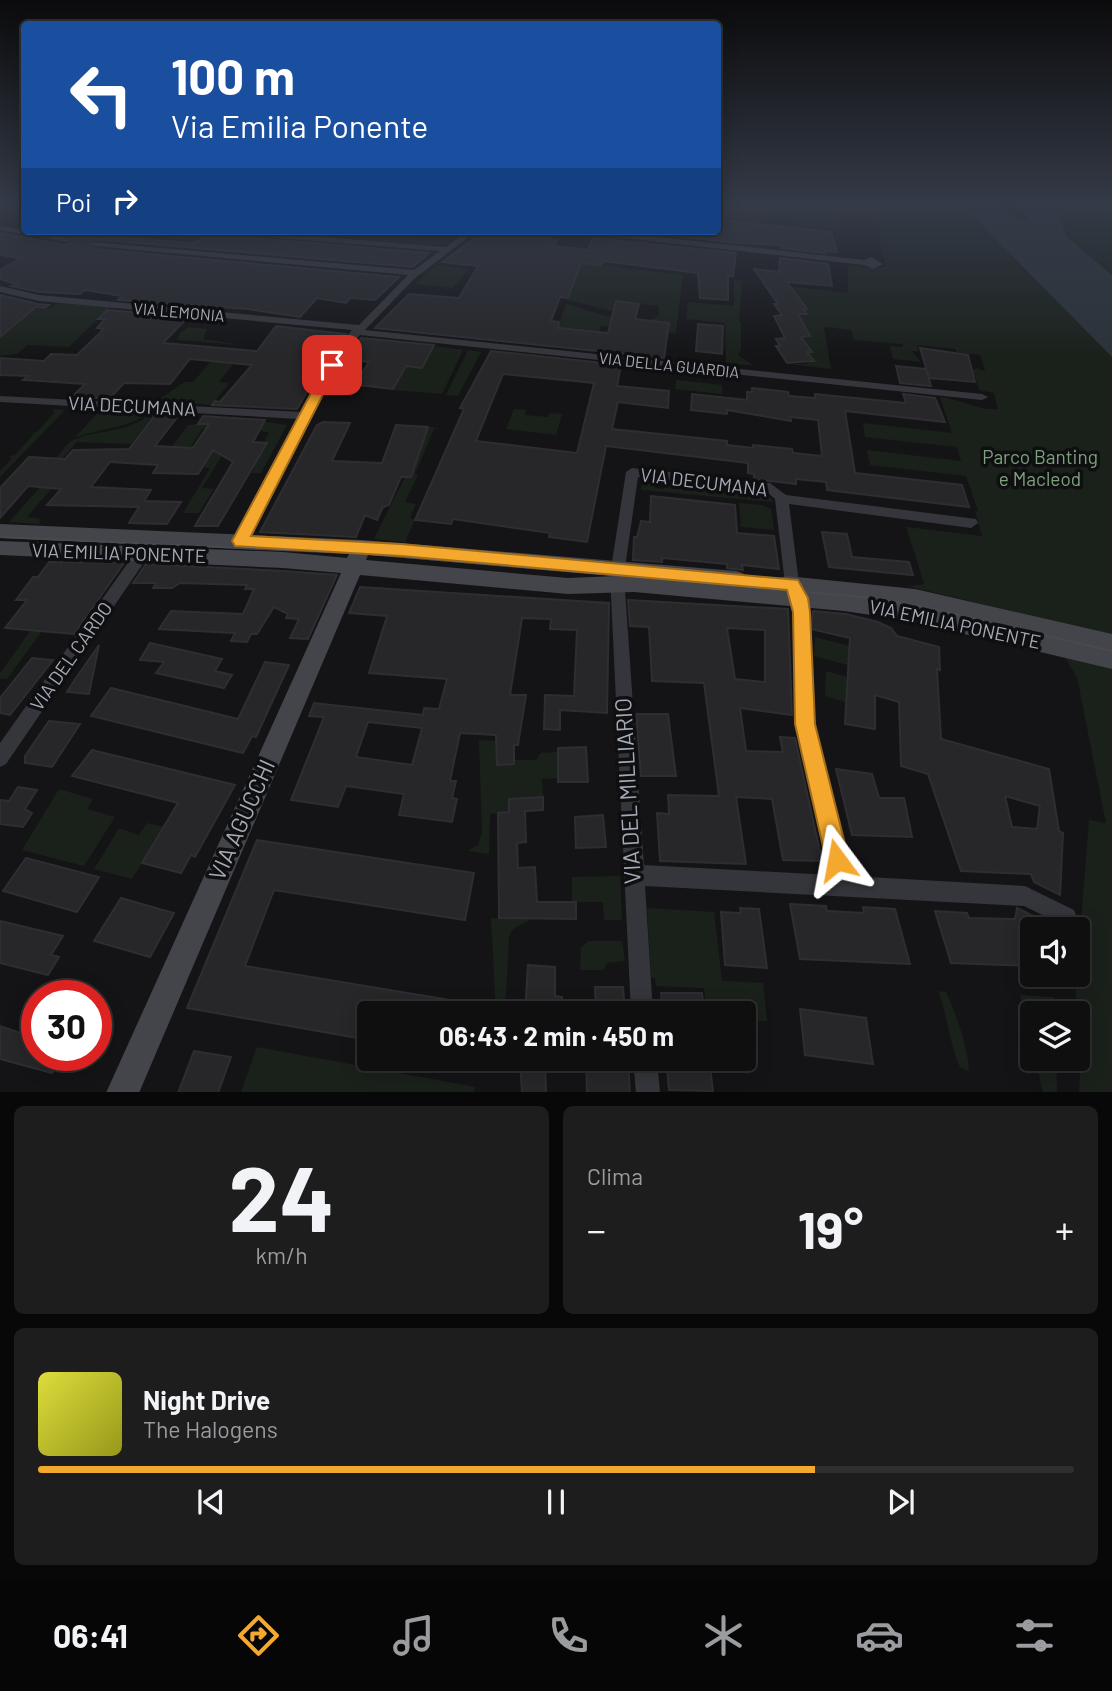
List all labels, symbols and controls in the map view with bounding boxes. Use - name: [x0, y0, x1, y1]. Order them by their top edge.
- text: 100 m: [171, 46, 295, 105]
- icon: left: [56, 49, 147, 140]
- text: Via Emilia Ponente: [171, 106, 428, 144]
- icon: right: [106, 182, 144, 220]
- text: Poi: [56, 186, 92, 217]
- street label: VIA LEMONIA: [133, 298, 226, 325]
- pin: [302, 335, 362, 395]
- icon: arrive: [313, 346, 351, 384]
- street label: VIA DELLA GUARDIA: [598, 348, 740, 381]
- street label: VIA DECUMANA: [67, 391, 197, 420]
- park label: Parco Banting e Macleod: [982, 445, 1098, 490]
- street label: VIA DECUMANA: [639, 462, 769, 501]
- street label: VIA EMILIA PONENTE: [31, 538, 207, 567]
- street label: VIA EMILIA PONENTE: [867, 594, 1043, 653]
- street label: VIA DEL CARDO: [25, 597, 117, 715]
- street label: VIA DEL MILLIARIO: [608, 697, 646, 885]
- street label: VIA AGUCCHI: [202, 755, 280, 884]
- position arrow: [800, 823, 874, 897]
- map controls: [1020, 917, 1090, 1071]
- button: sound: [1020, 917, 1090, 987]
- speed limit sign: 30: [21, 980, 112, 1071]
- button: layers: [1020, 1001, 1090, 1071]
- text: 06:43 · 2 min · 450 m: [439, 1020, 674, 1051]
- text: 24: [228, 1141, 335, 1250]
- text: Clima: [587, 1162, 643, 1190]
- text: 19°: [798, 1197, 863, 1259]
- text: −: [587, 1206, 606, 1252]
- text: +: [1055, 1206, 1074, 1252]
- text: km/h: [255, 1241, 308, 1269]
- text: Night Drive: [143, 1384, 270, 1415]
- text: The Halogens: [143, 1415, 278, 1443]
- icon: previous: [192, 1483, 230, 1521]
- icon: pause: [537, 1483, 575, 1521]
- icon: next: [882, 1483, 920, 1521]
- icon: directions: [234, 1611, 283, 1660]
- icon: music: [389, 1611, 438, 1660]
- icon: phone: [544, 1611, 593, 1660]
- icon: climate: [699, 1611, 748, 1660]
- icon: car: [855, 1611, 904, 1660]
- icon: filters: [1010, 1611, 1059, 1660]
- text: 06:41: [53, 1616, 128, 1654]

